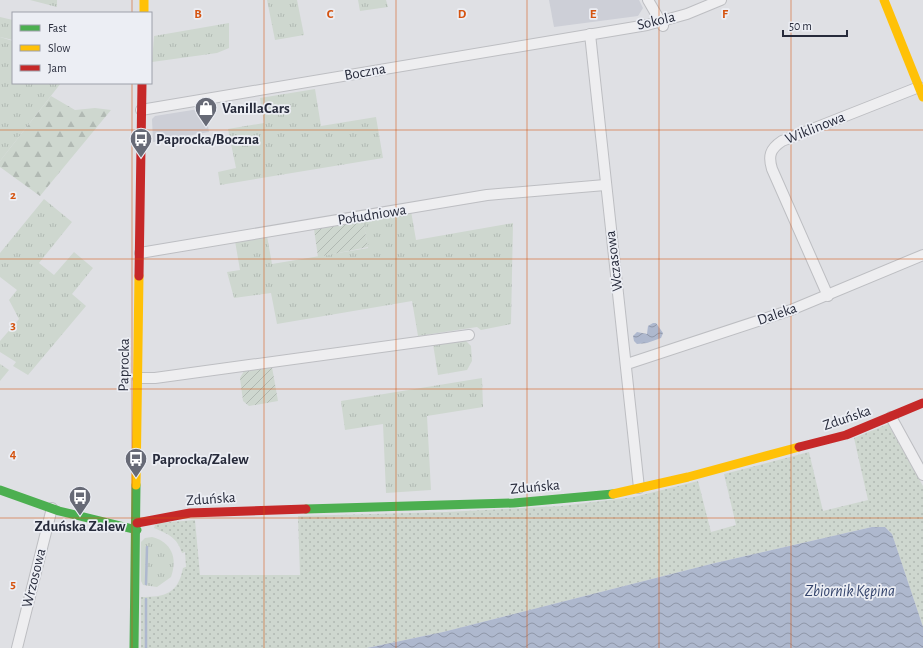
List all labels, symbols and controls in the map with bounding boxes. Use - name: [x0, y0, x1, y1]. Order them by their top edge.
- text: B: [194, 8, 202, 21]
- text: C: [327, 8, 334, 21]
- text: D: [458, 8, 467, 21]
- text: E: [590, 8, 597, 21]
- text: F: [722, 8, 729, 21]
- street label: Sokola: [635, 9, 677, 33]
- legend: [12, 12, 152, 84]
- scale bar: [783, 12, 847, 38]
- text: 50 m: [789, 20, 812, 32]
- text: Fast: [48, 22, 67, 34]
- text: Slow: [48, 42, 70, 54]
- street label: Boczna: [343, 61, 387, 83]
- text: Jam: [48, 62, 67, 74]
- shop icon: VanillaCars: [193, 95, 219, 128]
- place label: VanillaCars: [222, 101, 290, 116]
- street label: Wiklinowa: [783, 109, 847, 147]
- bus stop icon: Paprocka/Boczna: [128, 126, 154, 159]
- place label: Paprocka/Boczna: [156, 132, 259, 147]
- text: 2: [10, 189, 16, 202]
- street label: Południowa: [337, 202, 407, 228]
- street label: Wczasowa: [603, 230, 625, 292]
- street label: Daleka: [755, 300, 799, 328]
- text: 3: [10, 319, 16, 332]
- street label: Paprocka: [116, 338, 132, 392]
- street label: Zduńska: [821, 403, 873, 433]
- bus stop icon: Paprocka/Zalew: [123, 446, 149, 479]
- text: 4: [10, 448, 17, 461]
- place label: Paprocka/Zalew: [152, 452, 249, 467]
- street label: Zduńska: [510, 477, 560, 497]
- bus stop icon: Zduńska Zalew: [67, 484, 93, 517]
- street label: Zduńska: [186, 490, 236, 508]
- place label: Zduńska Zalew: [35, 519, 126, 534]
- street label: Wrzosowa: [19, 547, 49, 609]
- text: 5: [10, 578, 16, 591]
- water label: Zbiornik Kępina: [805, 583, 895, 600]

